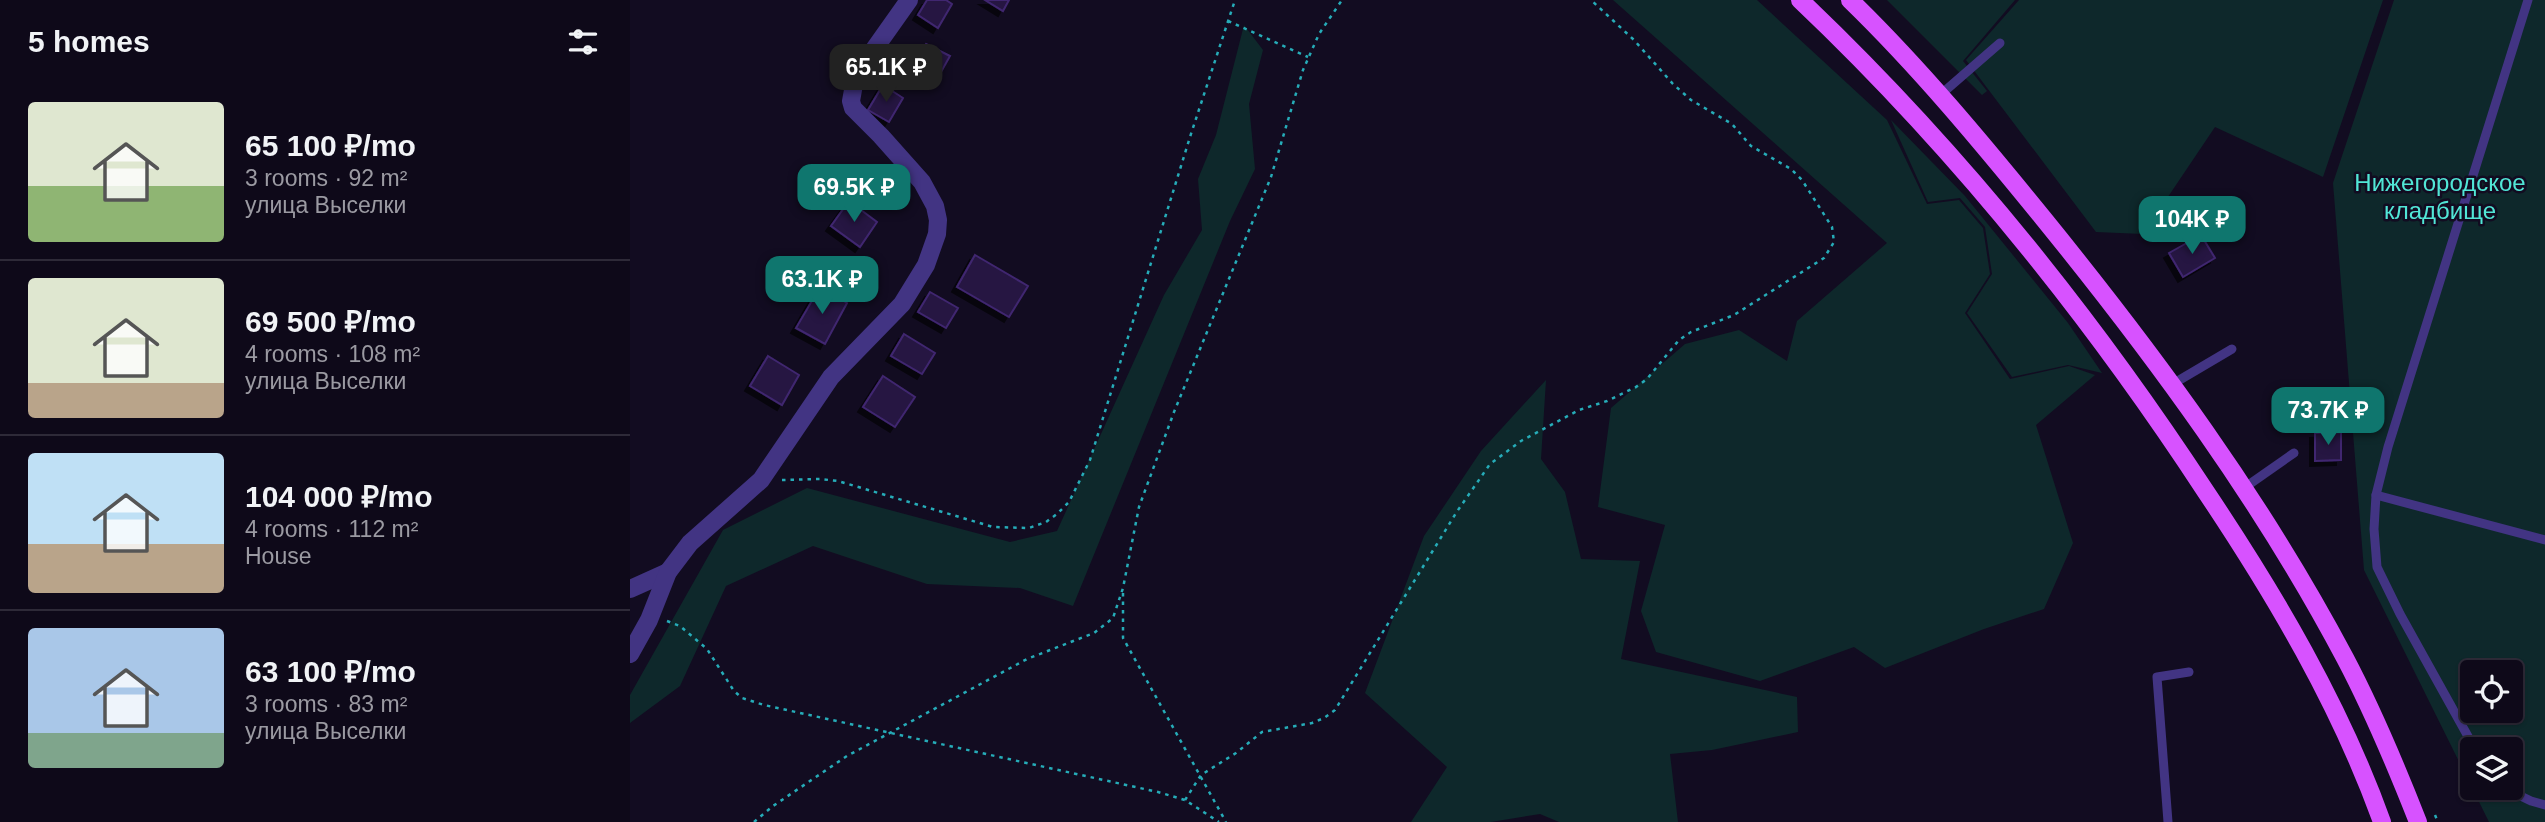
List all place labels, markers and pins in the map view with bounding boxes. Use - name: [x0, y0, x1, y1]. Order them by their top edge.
- pin: 65.1K ₽: [821, 44, 951, 104]
- pin: 69.5K ₽: [789, 164, 919, 224]
- pin: 104K ₽: [2135, 196, 2249, 256]
- pin: 63.1K ₽: [757, 256, 887, 316]
- pin: 73.7K ₽: [2263, 388, 2393, 447]

